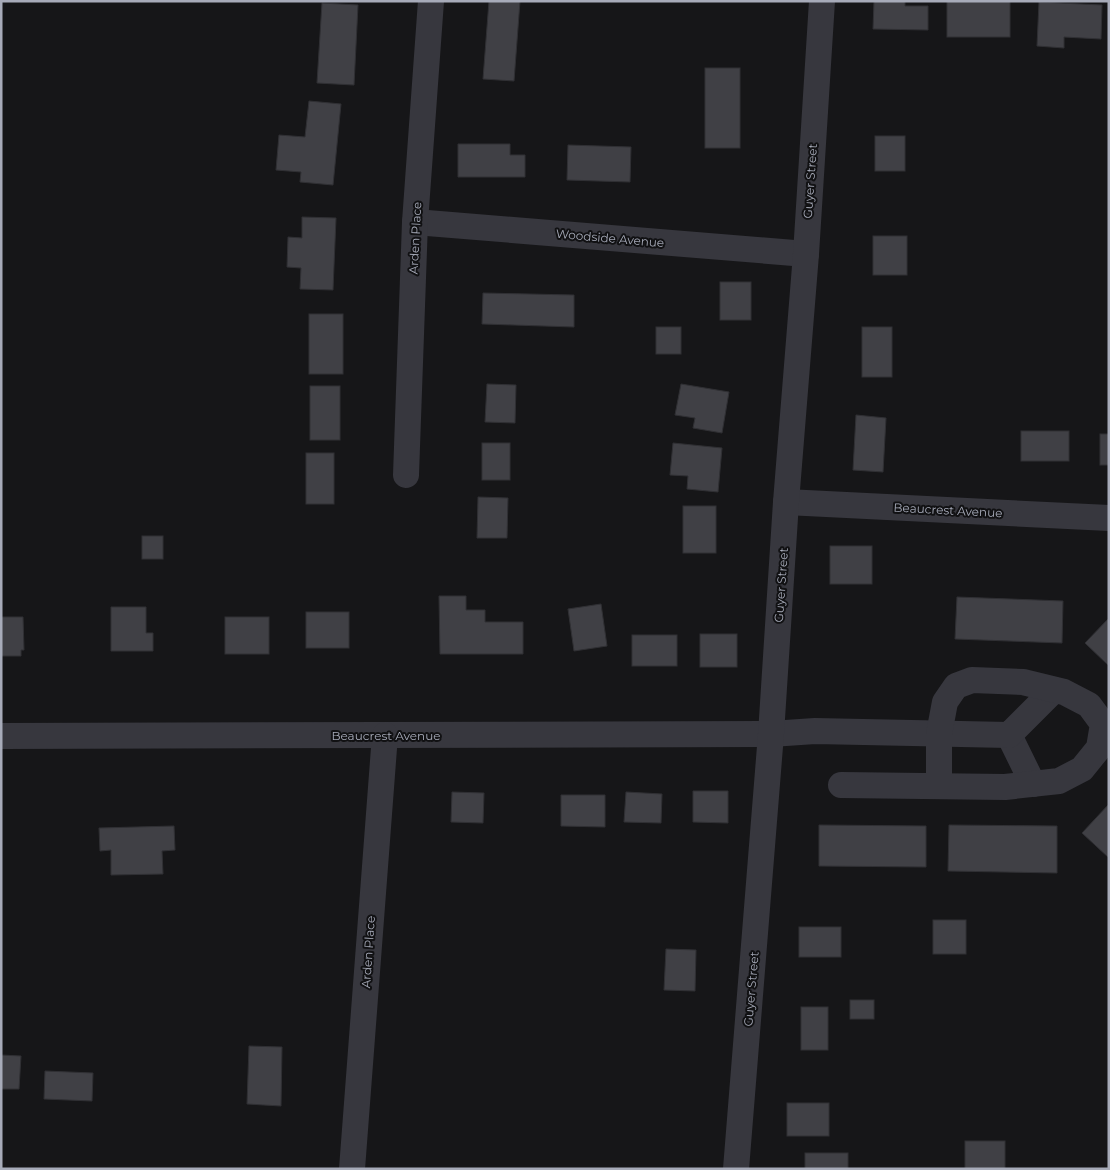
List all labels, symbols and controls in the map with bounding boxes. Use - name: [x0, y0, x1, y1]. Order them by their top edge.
- street label: Guyer Street: [800, 143, 820, 219]
- street label: Arden Place: [406, 201, 424, 275]
- street label: Woodside Avenue: [555, 226, 665, 250]
- street label: Beaucrest Avenue: [893, 500, 1003, 520]
- street label: Guyer Street: [771, 547, 791, 623]
- street label: Beaucrest Avenue: [331, 728, 441, 743]
- street label: Arden Place: [358, 915, 378, 989]
- street label: Guyer Street: [740, 951, 762, 1027]

